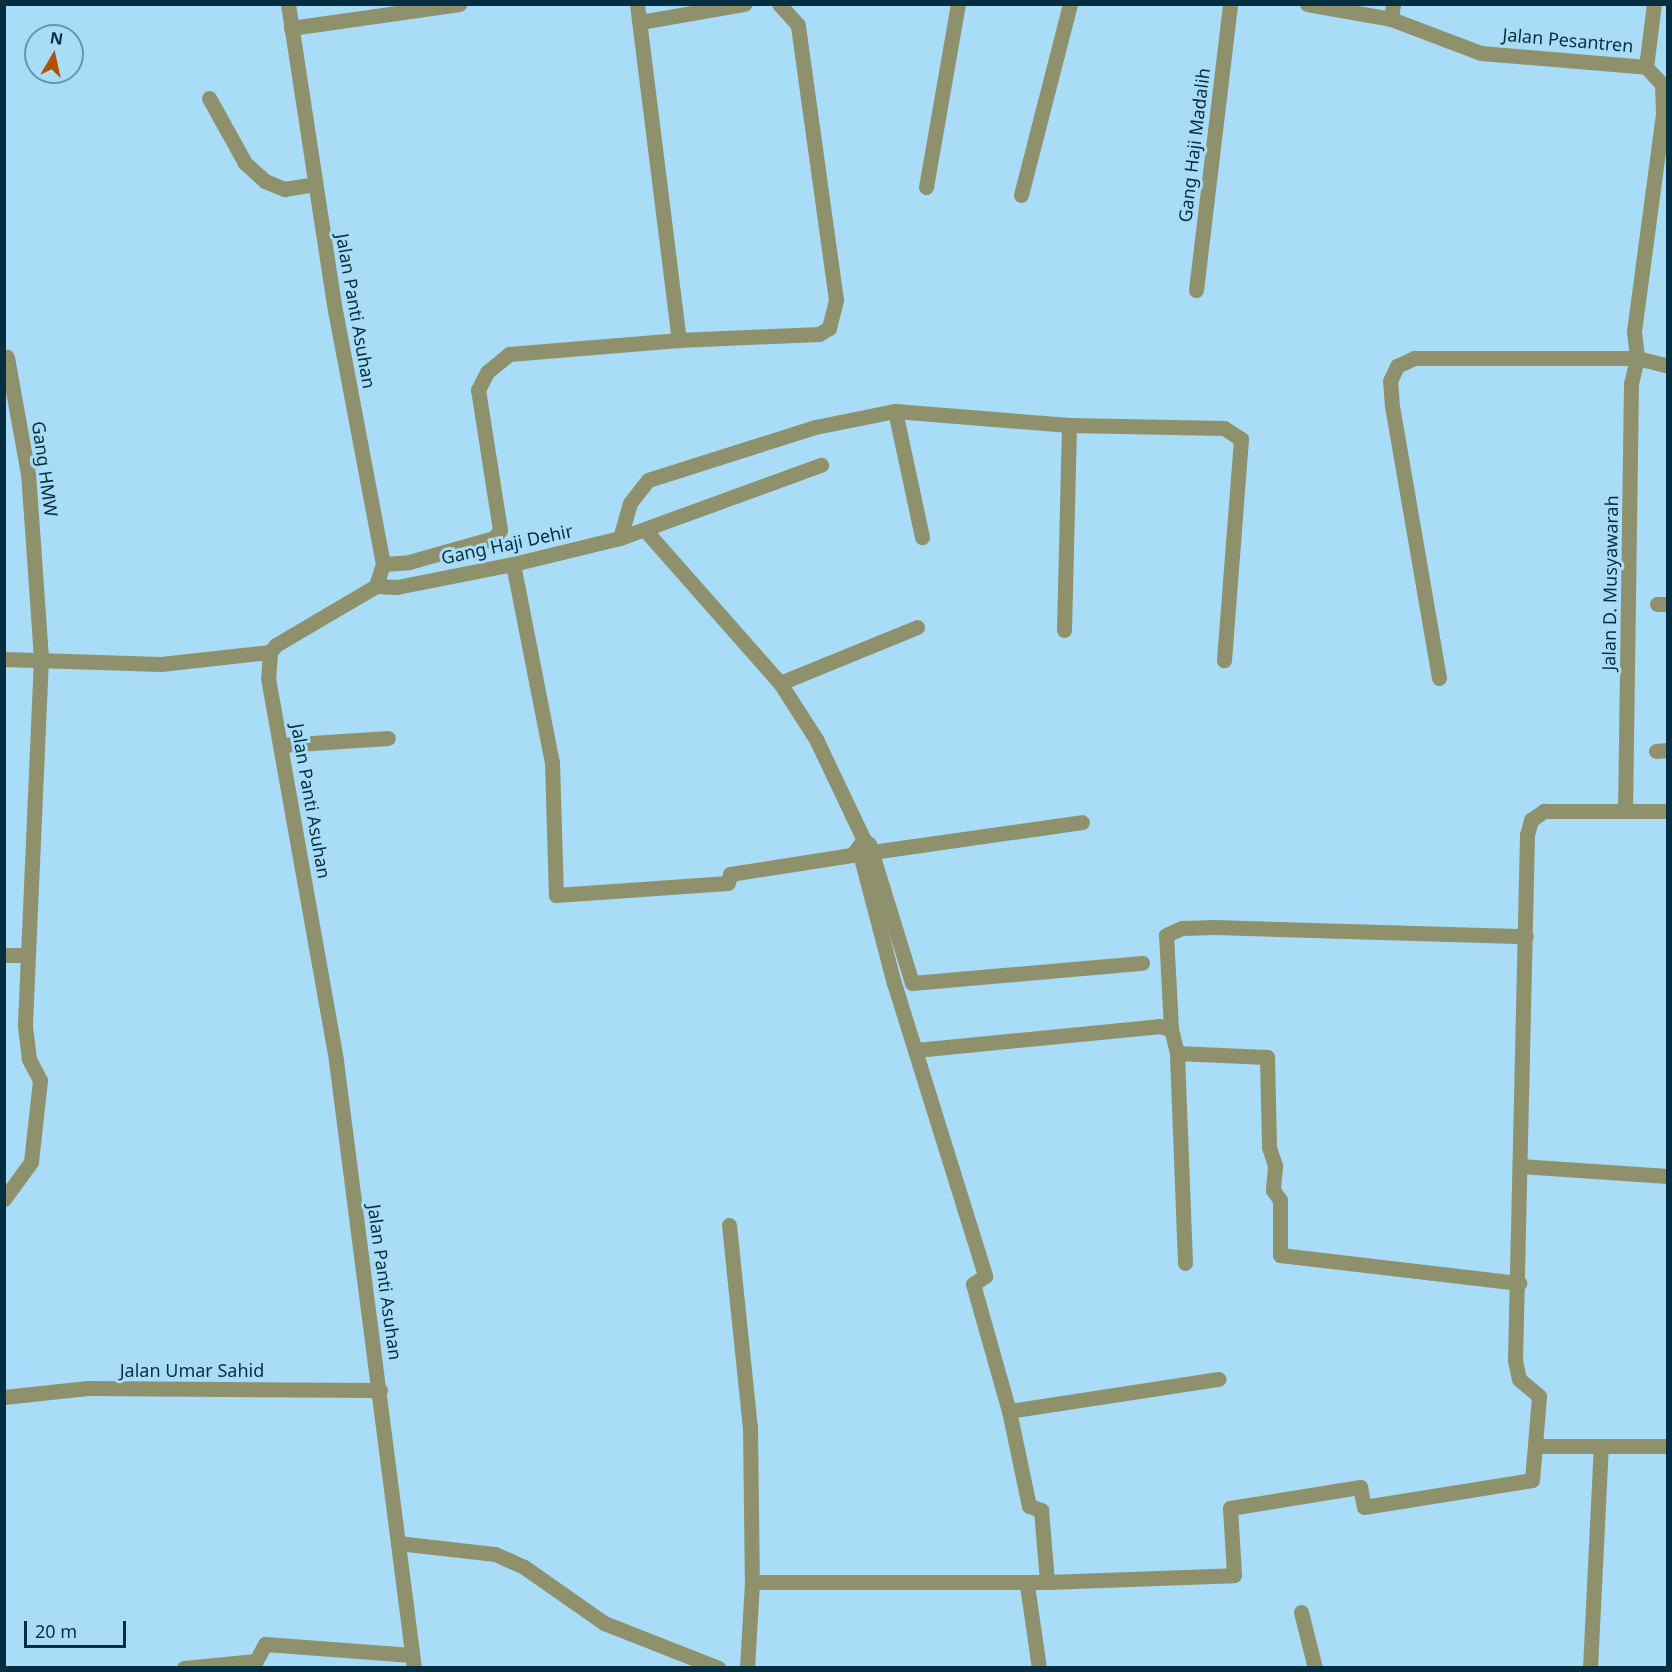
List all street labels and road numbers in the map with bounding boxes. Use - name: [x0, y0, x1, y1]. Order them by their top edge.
- street label: Jalan Pesantren: [1502, 24, 1634, 56]
- street label: Gang Haji Madalih: [1174, 67, 1214, 223]
- street label: Jalan Panti Asuhan: [332, 232, 380, 390]
- street label: Gang HMW: [28, 420, 62, 518]
- street label: Jalan D. Musyawarah: [1598, 495, 1622, 671]
- street label: Gang Haji Dehir: [439, 520, 575, 568]
- street label: Jalan Panti Asuhan: [287, 722, 335, 880]
- street label: Jalan Panti Asuhan: [363, 1203, 407, 1361]
- street label: Jalan Umar Sahid: [120, 1359, 264, 1381]

